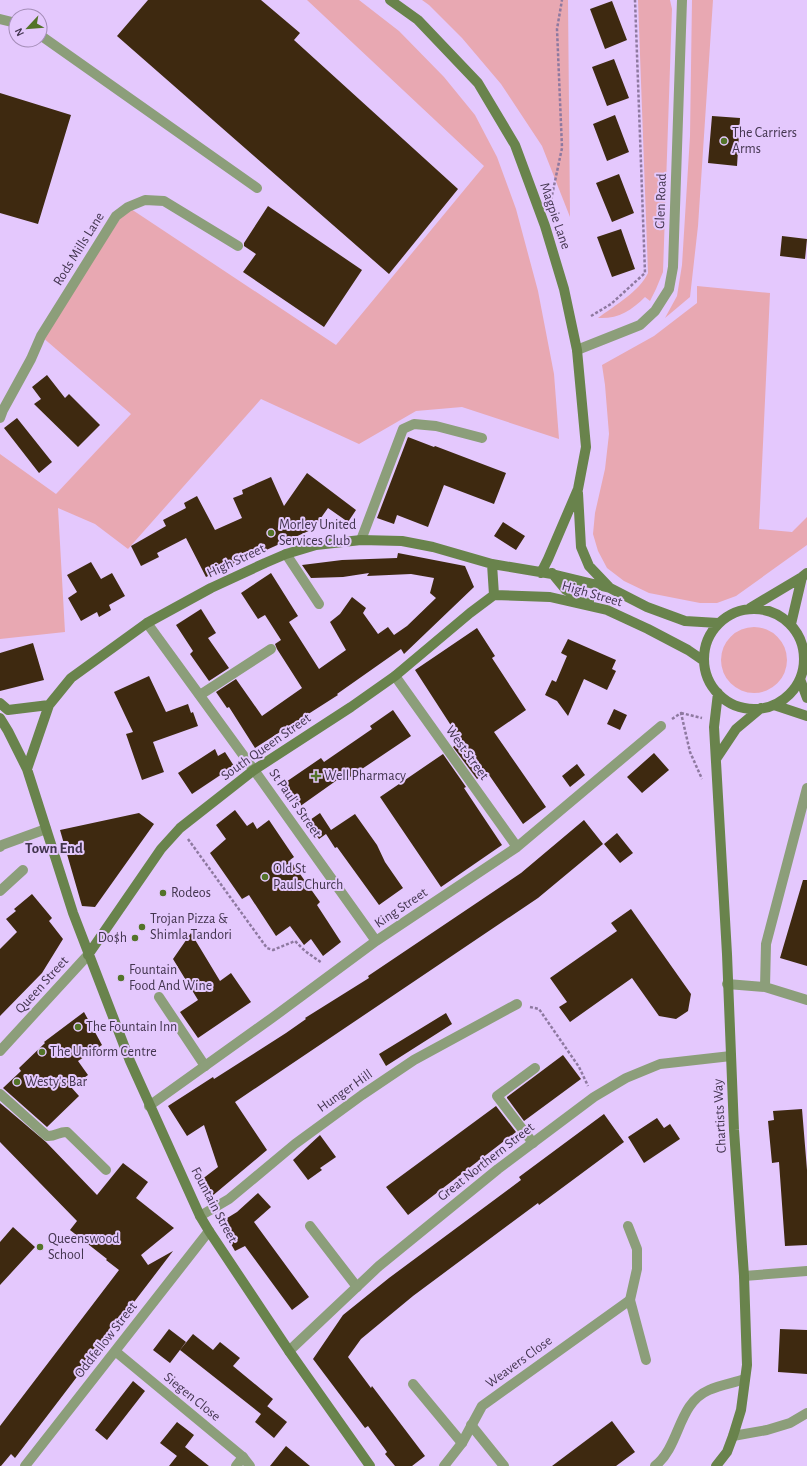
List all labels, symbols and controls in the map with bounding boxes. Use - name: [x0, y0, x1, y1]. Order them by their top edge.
- north arrow: [8, 8, 48, 48]
- text: N: [13, 26, 26, 38]
- place label: The Carriers Arms: [732, 126, 797, 156]
- marker: The Carriers Arms: [719, 136, 729, 146]
- street label: Glen Road: [653, 173, 669, 229]
- street label: Magpie Lane: [537, 181, 573, 251]
- street label: Rods Mills Lane: [51, 210, 107, 288]
- place label: Morley United Services Club: [279, 518, 356, 548]
- marker: Morley United Services Club: [266, 528, 276, 538]
- street label: High Street: [205, 541, 268, 581]
- street label: High Street: [560, 579, 624, 609]
- street label: South Queen Street: [219, 711, 314, 783]
- street label: West Street: [443, 723, 492, 783]
- street label: St Paul's Street: [266, 766, 324, 840]
- place label: Well Pharmacy: [324, 769, 406, 783]
- marker: Well Pharmacy: [311, 771, 321, 781]
- district label: Town End: [25, 841, 83, 856]
- place label: Old St Pauls Church: [273, 862, 343, 892]
- marker: Old St Pauls Church: [260, 872, 270, 882]
- street label: King Street: [372, 885, 430, 931]
- place label: Rodeos: [171, 886, 211, 900]
- marker: Rodeos: [158, 888, 168, 898]
- place label: Trojan Pizza & Shimla Tandori: [150, 912, 232, 942]
- marker: Trojan Pizza & Shimla Tandori: [137, 922, 147, 932]
- place label: Do$h: [98, 931, 127, 945]
- marker: Do$h: [130, 933, 140, 943]
- street label: Queen Street: [13, 953, 71, 1016]
- place label: Fountain Food And Wine: [129, 963, 212, 993]
- marker: Fountain Food And Wine: [116, 973, 126, 983]
- place label: The Fountain Inn: [86, 1020, 177, 1034]
- marker: The Fountain Inn: [73, 1022, 83, 1032]
- place label: The Uniform Centre: [50, 1045, 157, 1059]
- marker: The Uniform Centre: [37, 1047, 47, 1057]
- street label: Hunger Hill: [315, 1067, 375, 1115]
- place label: Westy's Bar: [25, 1075, 88, 1089]
- marker: Westy's Bar: [12, 1077, 22, 1087]
- street label: Chartists Way: [711, 1078, 729, 1154]
- street label: Great Northern Street: [435, 1120, 537, 1204]
- street label: Fountain Street: [188, 1165, 240, 1246]
- place label: Queenswood School: [48, 1232, 120, 1262]
- marker: Queenswood School: [35, 1242, 45, 1252]
- street label: Oddfellow Street: [72, 1299, 140, 1381]
- street label: Weavers Close: [483, 1333, 555, 1391]
- street label: Siegen Close: [161, 1370, 223, 1424]

